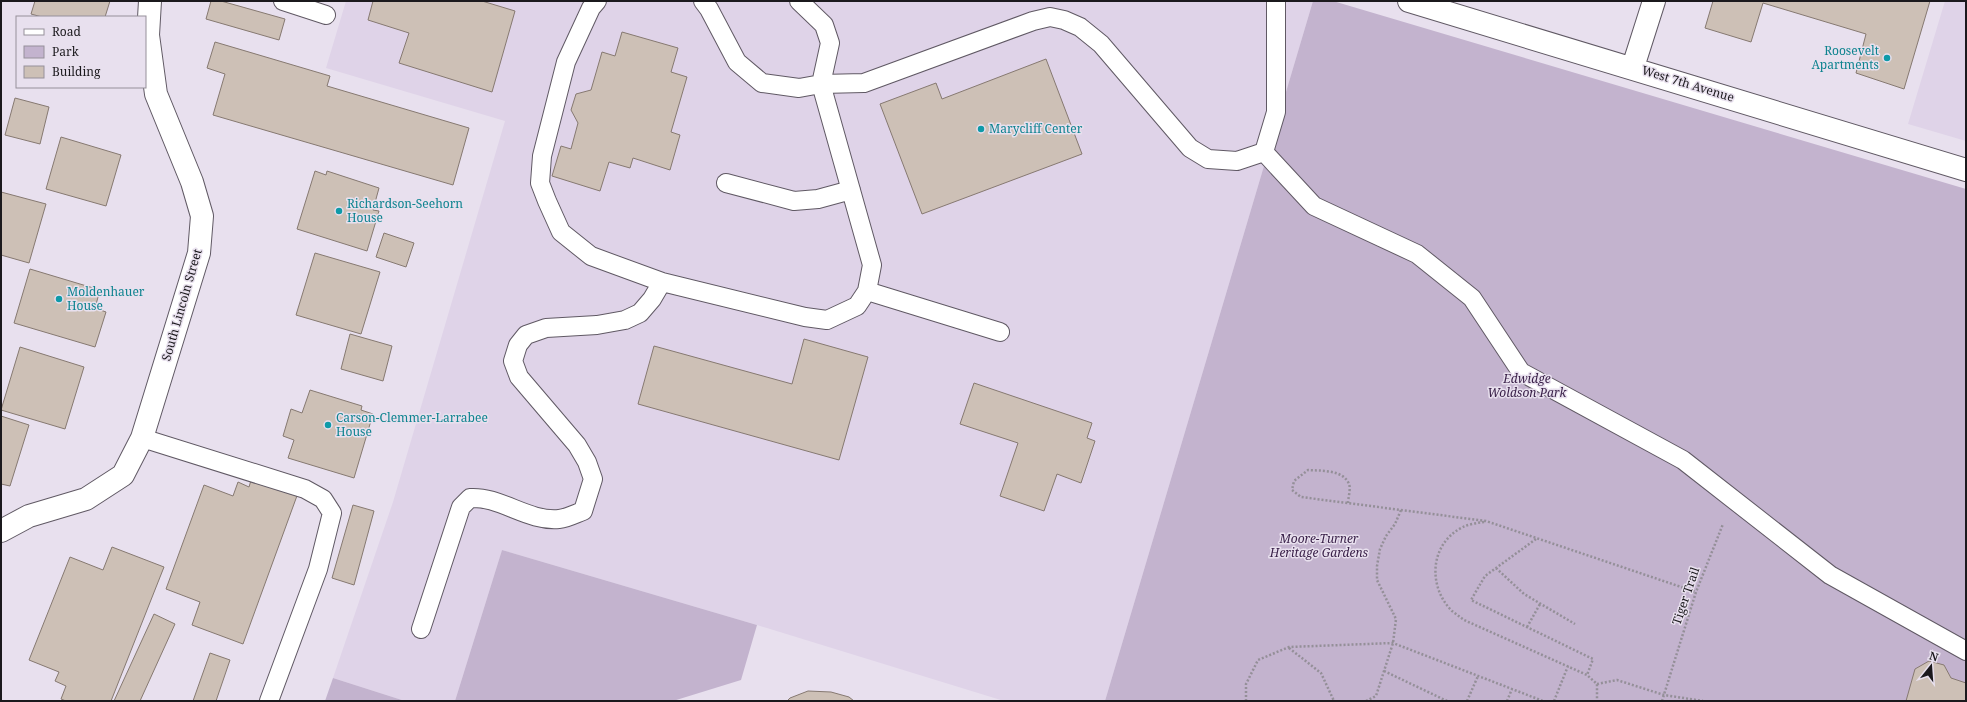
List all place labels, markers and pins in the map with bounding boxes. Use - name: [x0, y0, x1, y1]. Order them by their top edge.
- place label: Roosevelt Apartments: [1811, 42, 1879, 73]
- marker: Roosevelt Apartments: [1882, 53, 1892, 63]
- place label: Marycliff Center: [989, 120, 1083, 137]
- marker: Marycliff Center: [976, 124, 986, 134]
- place label: Richardson-Seehorn House: [347, 195, 463, 226]
- marker: Richardson-Seehorn House: [334, 206, 344, 216]
- place label: Moldenhauer House: [67, 283, 145, 314]
- marker: Moldenhauer House: [54, 294, 64, 304]
- place label: Carson-Clemmer-Larrabee House: [336, 409, 488, 440]
- marker: Carson-Clemmer-Larrabee House: [323, 420, 333, 430]

